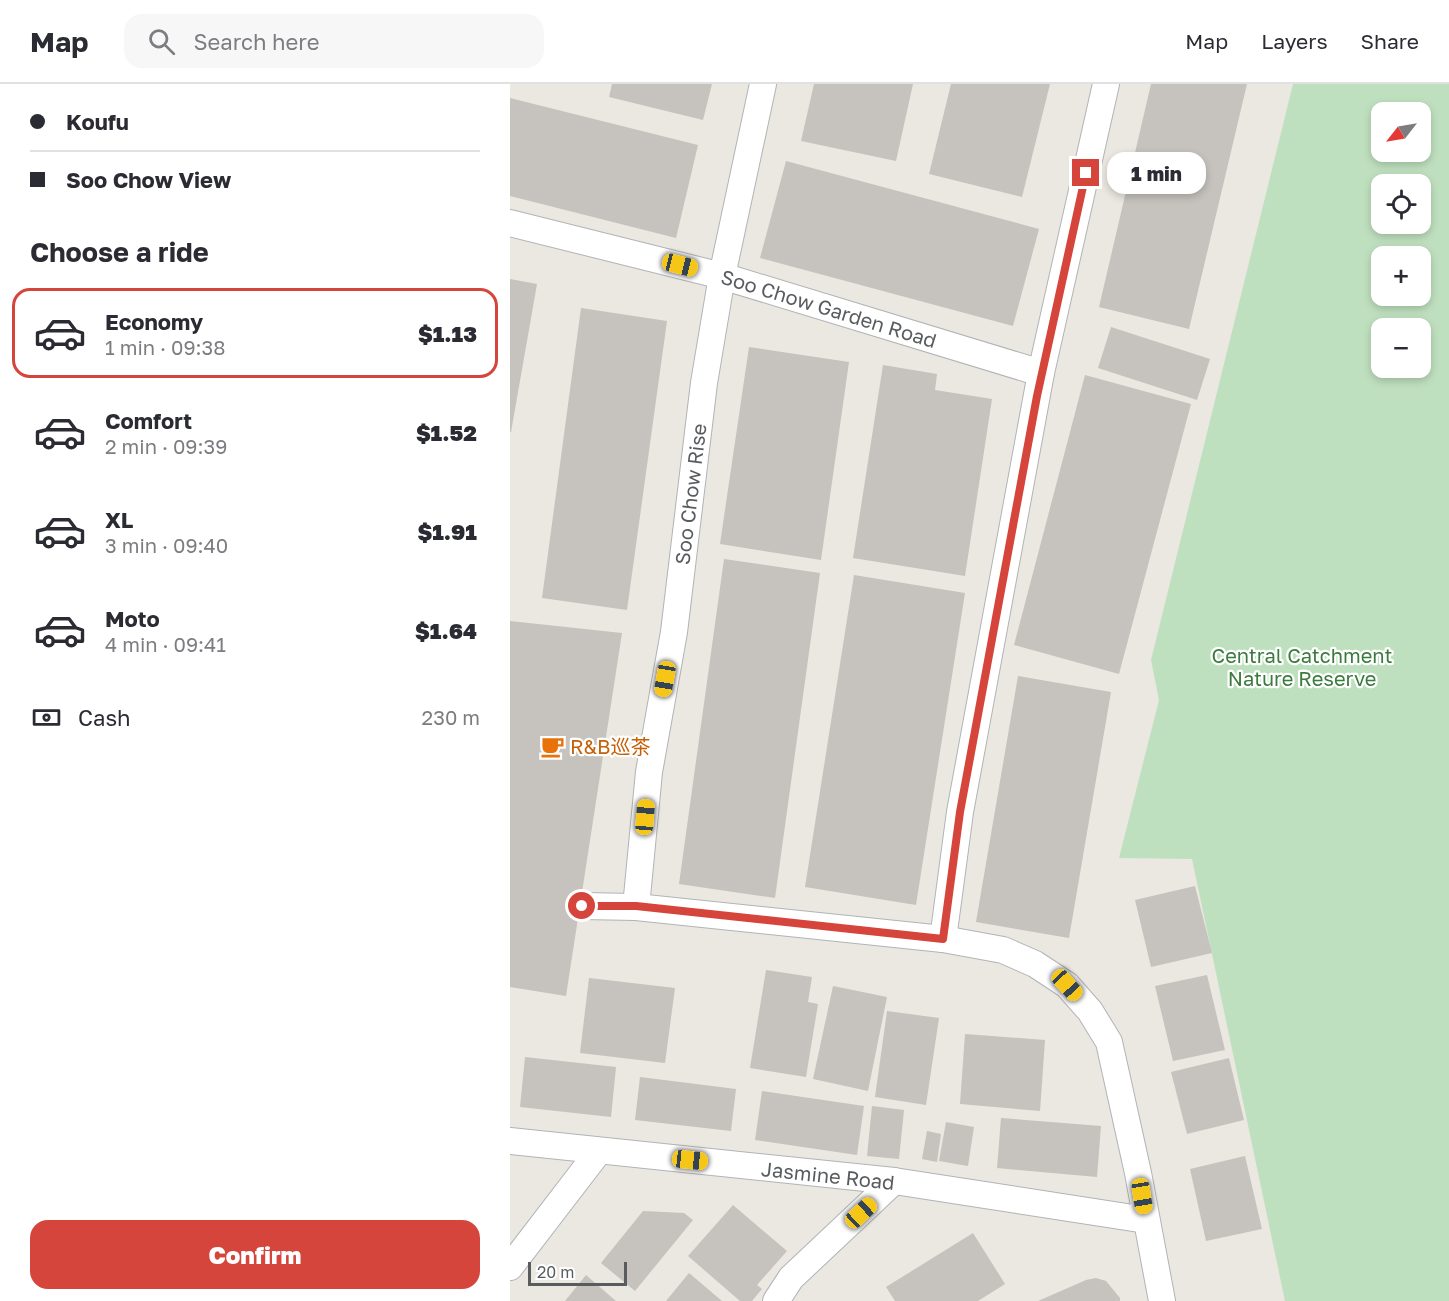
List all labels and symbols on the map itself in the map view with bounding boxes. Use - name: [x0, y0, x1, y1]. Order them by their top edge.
- north arrow: [1371, 102, 1431, 162]
- callout: 1 min: [1107, 152, 1206, 194]
- route end: [1072, 159, 1099, 186]
- car: [660, 252, 700, 278]
- street label: Soo Chow Garden Road: [718, 264, 940, 352]
- street label: Soo Chow Rise: [669, 422, 711, 566]
- park label: Central Catchment Nature Reserve: [1212, 643, 1392, 690]
- car: [653, 660, 677, 698]
- cafe icon: R&B巡茶: [539, 733, 565, 759]
- place label: R&B巡茶: [570, 734, 650, 758]
- car: [634, 798, 656, 836]
- route start: [568, 892, 595, 919]
- car: [1048, 966, 1086, 1004]
- car: [671, 1149, 709, 1171]
- street label: Jasmine Road: [760, 1156, 896, 1194]
- car: [1130, 1177, 1154, 1215]
- car: [842, 1194, 880, 1232]
- scale bar: [528, 1259, 627, 1286]

